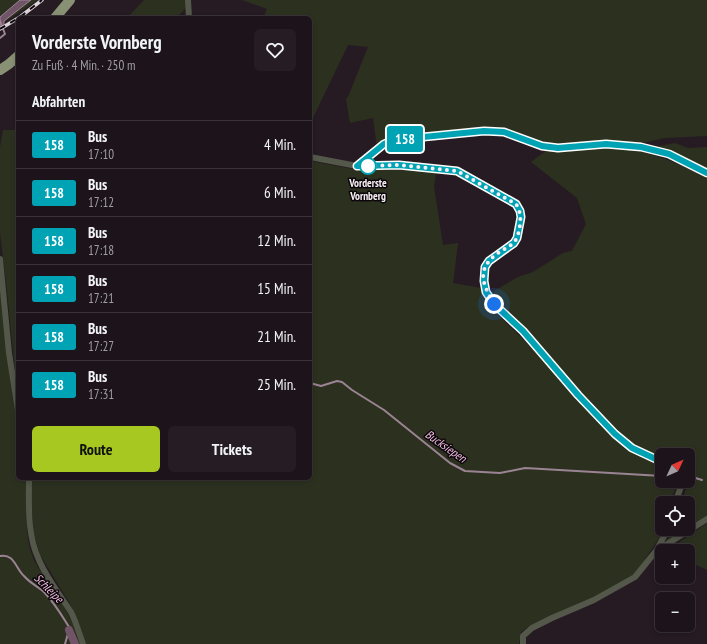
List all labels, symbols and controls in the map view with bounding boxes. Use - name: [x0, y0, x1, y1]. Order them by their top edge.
- button: heart: [254, 29, 296, 71]
- text: Vorderste Vornberg: [32, 30, 162, 54]
- text: Zu Fuß · 4 Min. · 250 m: [32, 57, 135, 74]
- text: Abfahrten: [32, 92, 85, 111]
- line badge: 158: [382, 126, 428, 152]
- text: Bus: [88, 127, 107, 146]
- text: 158: [395, 130, 415, 148]
- text: 4 Min.: [264, 135, 296, 154]
- text: 158: [44, 136, 64, 154]
- text: 17:10: [88, 146, 114, 163]
- marker: Vorderste Vornberg: [359, 157, 377, 175]
- text: Bus: [88, 175, 107, 194]
- place label: Vorderste Vornberg: [348, 176, 387, 203]
- text: 6 Min.: [264, 183, 296, 202]
- text: 158: [44, 184, 64, 202]
- text: 17:12: [88, 194, 114, 211]
- text: Bus: [88, 223, 107, 242]
- text: 12 Min.: [257, 231, 296, 250]
- text: 158: [44, 232, 64, 250]
- text: 17:18: [88, 242, 114, 259]
- text: Bus: [88, 271, 107, 290]
- text: 15 Min.: [257, 279, 296, 298]
- text: 158: [44, 280, 64, 298]
- text: 17:21: [88, 290, 114, 307]
- your location: [484, 294, 504, 314]
- text: Bus: [88, 319, 107, 338]
- text: 21 Min.: [257, 327, 296, 346]
- text: 158: [44, 328, 64, 346]
- text: 17:27: [88, 338, 114, 355]
- text: Bus: [88, 367, 107, 386]
- text: 25 Min.: [257, 375, 296, 394]
- text: 158: [44, 376, 64, 394]
- text: 17:31: [88, 386, 114, 403]
- button: Route: [32, 426, 160, 472]
- button: Tickets: [168, 426, 296, 472]
- water label: Bucksiepen: [423, 426, 470, 466]
- north arrow: [655, 448, 695, 488]
- map controls: [655, 448, 695, 632]
- button: locate: [655, 496, 695, 536]
- button: +: [655, 544, 695, 584]
- water label: Schleipe: [31, 570, 67, 606]
- button: −: [655, 592, 695, 632]

